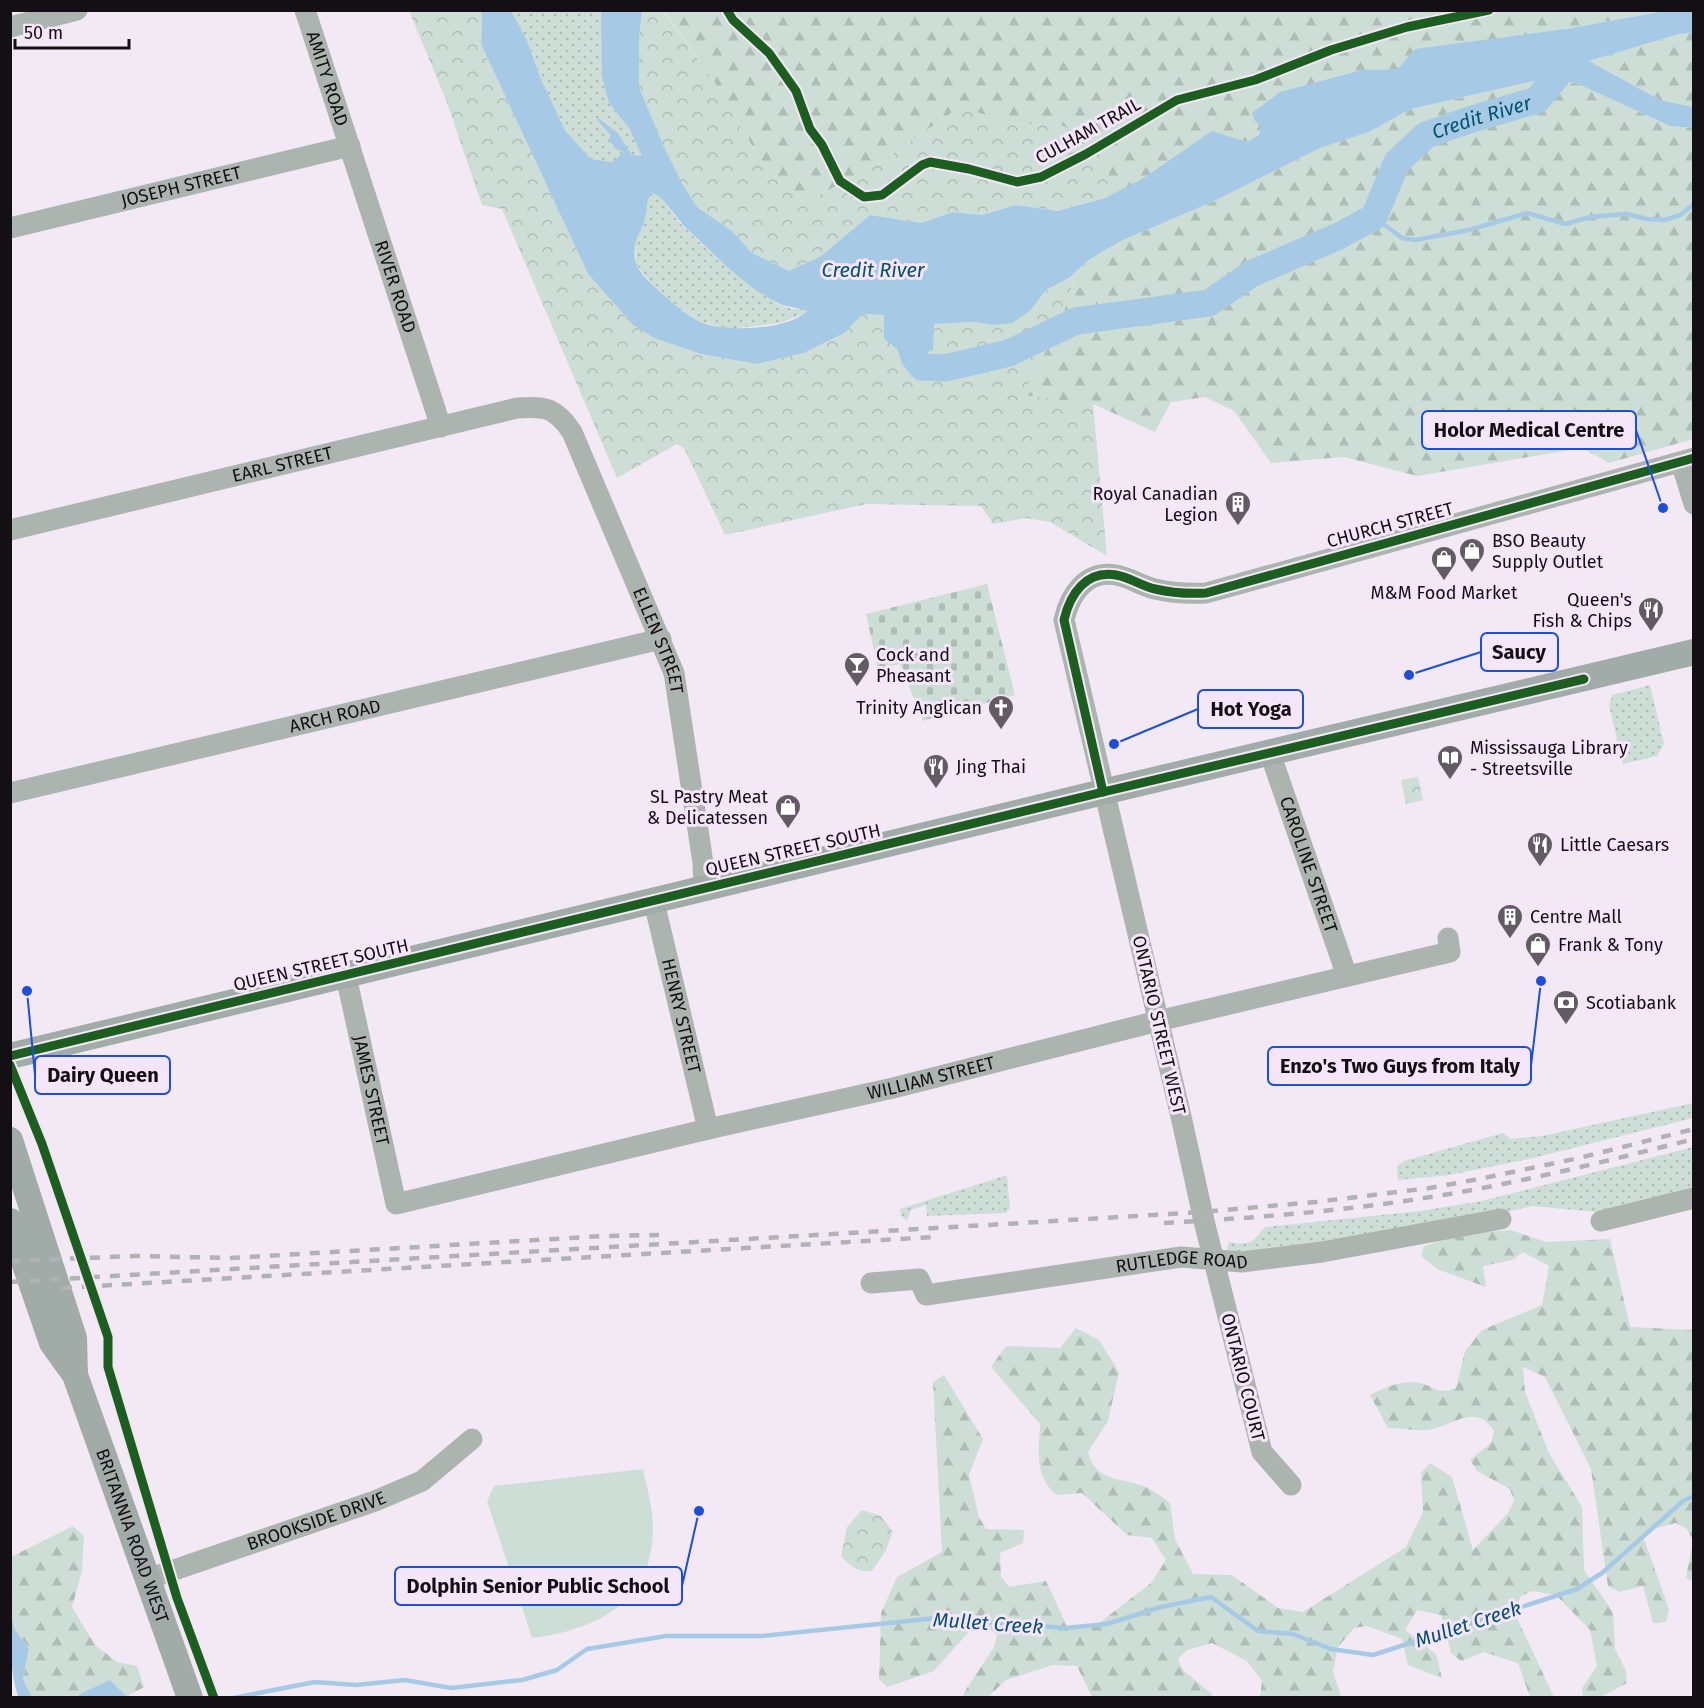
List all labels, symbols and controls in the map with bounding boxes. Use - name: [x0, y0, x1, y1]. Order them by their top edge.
- scale bar: [15, 12, 129, 50]
- text: 50 m: [24, 22, 63, 44]
- street label: AMITY ROAD: [302, 28, 353, 129]
- water label: Credit River: [1429, 90, 1535, 144]
- street label: CULHAM TRAIL: [1032, 93, 1144, 169]
- street label: JOSEPH STREET: [119, 161, 244, 212]
- street label: RIVER ROAD: [370, 237, 421, 336]
- water label: Credit River: [822, 258, 926, 282]
- callout: Holor Medical Centre: [1422, 411, 1636, 449]
- text: Holor Medical Centre: [1434, 418, 1624, 442]
- street label: EARL STREET: [230, 442, 335, 487]
- place label: Royal Canadian Legion: [1093, 483, 1218, 526]
- building icon: Royal Canadian Legion: [1223, 489, 1253, 527]
- street label: CHURCH STREET: [1324, 497, 1456, 552]
- place label: BSO Beauty Supply Outlet: [1492, 530, 1604, 573]
- shop icon: BSO Beauty Supply Outlet: [1457, 536, 1487, 574]
- shop icon: M&M Food Market: [1429, 544, 1459, 582]
- place label: M&M Food Market: [1371, 582, 1518, 604]
- street label: ELLEN STREET: [628, 584, 688, 696]
- place label: Queen's Fish & Chips: [1532, 589, 1632, 632]
- restaurant icon: Queen's Fish & Chips: [1636, 595, 1666, 633]
- callout: Saucy: [1481, 633, 1558, 671]
- text: Saucy: [1492, 640, 1547, 664]
- place label: Cock and Pheasant: [876, 644, 951, 687]
- bar icon: Cock and Pheasant: [842, 650, 872, 688]
- callout: Hot Yoga: [1198, 690, 1303, 728]
- church icon: Trinity Anglican: [986, 693, 1016, 731]
- street label: ARCH ROAD: [287, 695, 383, 738]
- place label: Trinity Anglican: [856, 697, 982, 719]
- text: Hot Yoga: [1210, 697, 1292, 721]
- place label: Mississauga Library - Streetsville: [1470, 737, 1628, 780]
- library icon: Mississauga Library - Streetsville: [1435, 743, 1465, 781]
- restaurant icon: Jing Thai: [921, 752, 951, 790]
- place label: Jing Thai: [956, 756, 1026, 778]
- place label: SL Pastry Meat & Delicatessen: [647, 786, 768, 829]
- shop icon: SL Pastry Meat & Delicatessen: [773, 792, 803, 830]
- street label: CAROLINE STREET: [1275, 793, 1342, 936]
- street label: QUEEN STREET SOUTH: [703, 819, 883, 881]
- restaurant icon: Little Caesars: [1525, 830, 1555, 868]
- place label: Little Caesars: [1560, 834, 1669, 856]
- building icon: Centre Mall: [1495, 902, 1525, 940]
- place label: Centre Mall: [1530, 906, 1622, 928]
- shop icon: Frank & Tony: [1523, 930, 1553, 968]
- street label: ONTARIO STREET WEST: [1128, 933, 1190, 1117]
- street label: QUEEN STREET SOUTH: [231, 934, 411, 996]
- place label: Frank & Tony: [1558, 934, 1663, 956]
- street label: HENRY STREET: [657, 956, 706, 1076]
- bank icon: Scotiabank: [1551, 988, 1581, 1026]
- place label: Scotiabank: [1586, 992, 1677, 1014]
- street label: JAMES STREET: [348, 1033, 394, 1148]
- callout: Enzo's Two Guys from Italy: [1268, 1047, 1531, 1085]
- street label: WILLIAM STREET: [865, 1052, 998, 1104]
- text: Enzo's Two Guys from Italy: [1280, 1054, 1521, 1078]
- callout: Dairy Queen: [35, 1056, 170, 1094]
- text: Dairy Queen: [47, 1063, 159, 1087]
- street label: RUTLEDGE ROAD: [1114, 1246, 1249, 1278]
- street label: ONTARIO COURT: [1217, 1311, 1270, 1444]
- street label: BRITANNIA ROAD WEST: [91, 1445, 174, 1627]
- street label: BROOKSIDE DRIVE: [244, 1487, 389, 1555]
- callout: Dolphin Senior Public School: [395, 1567, 682, 1605]
- text: Dolphin Senior Public School: [407, 1574, 669, 1598]
- water label: Mullet Creek: [1412, 1596, 1524, 1652]
- water label: Mullet Creek: [932, 1607, 1044, 1639]

